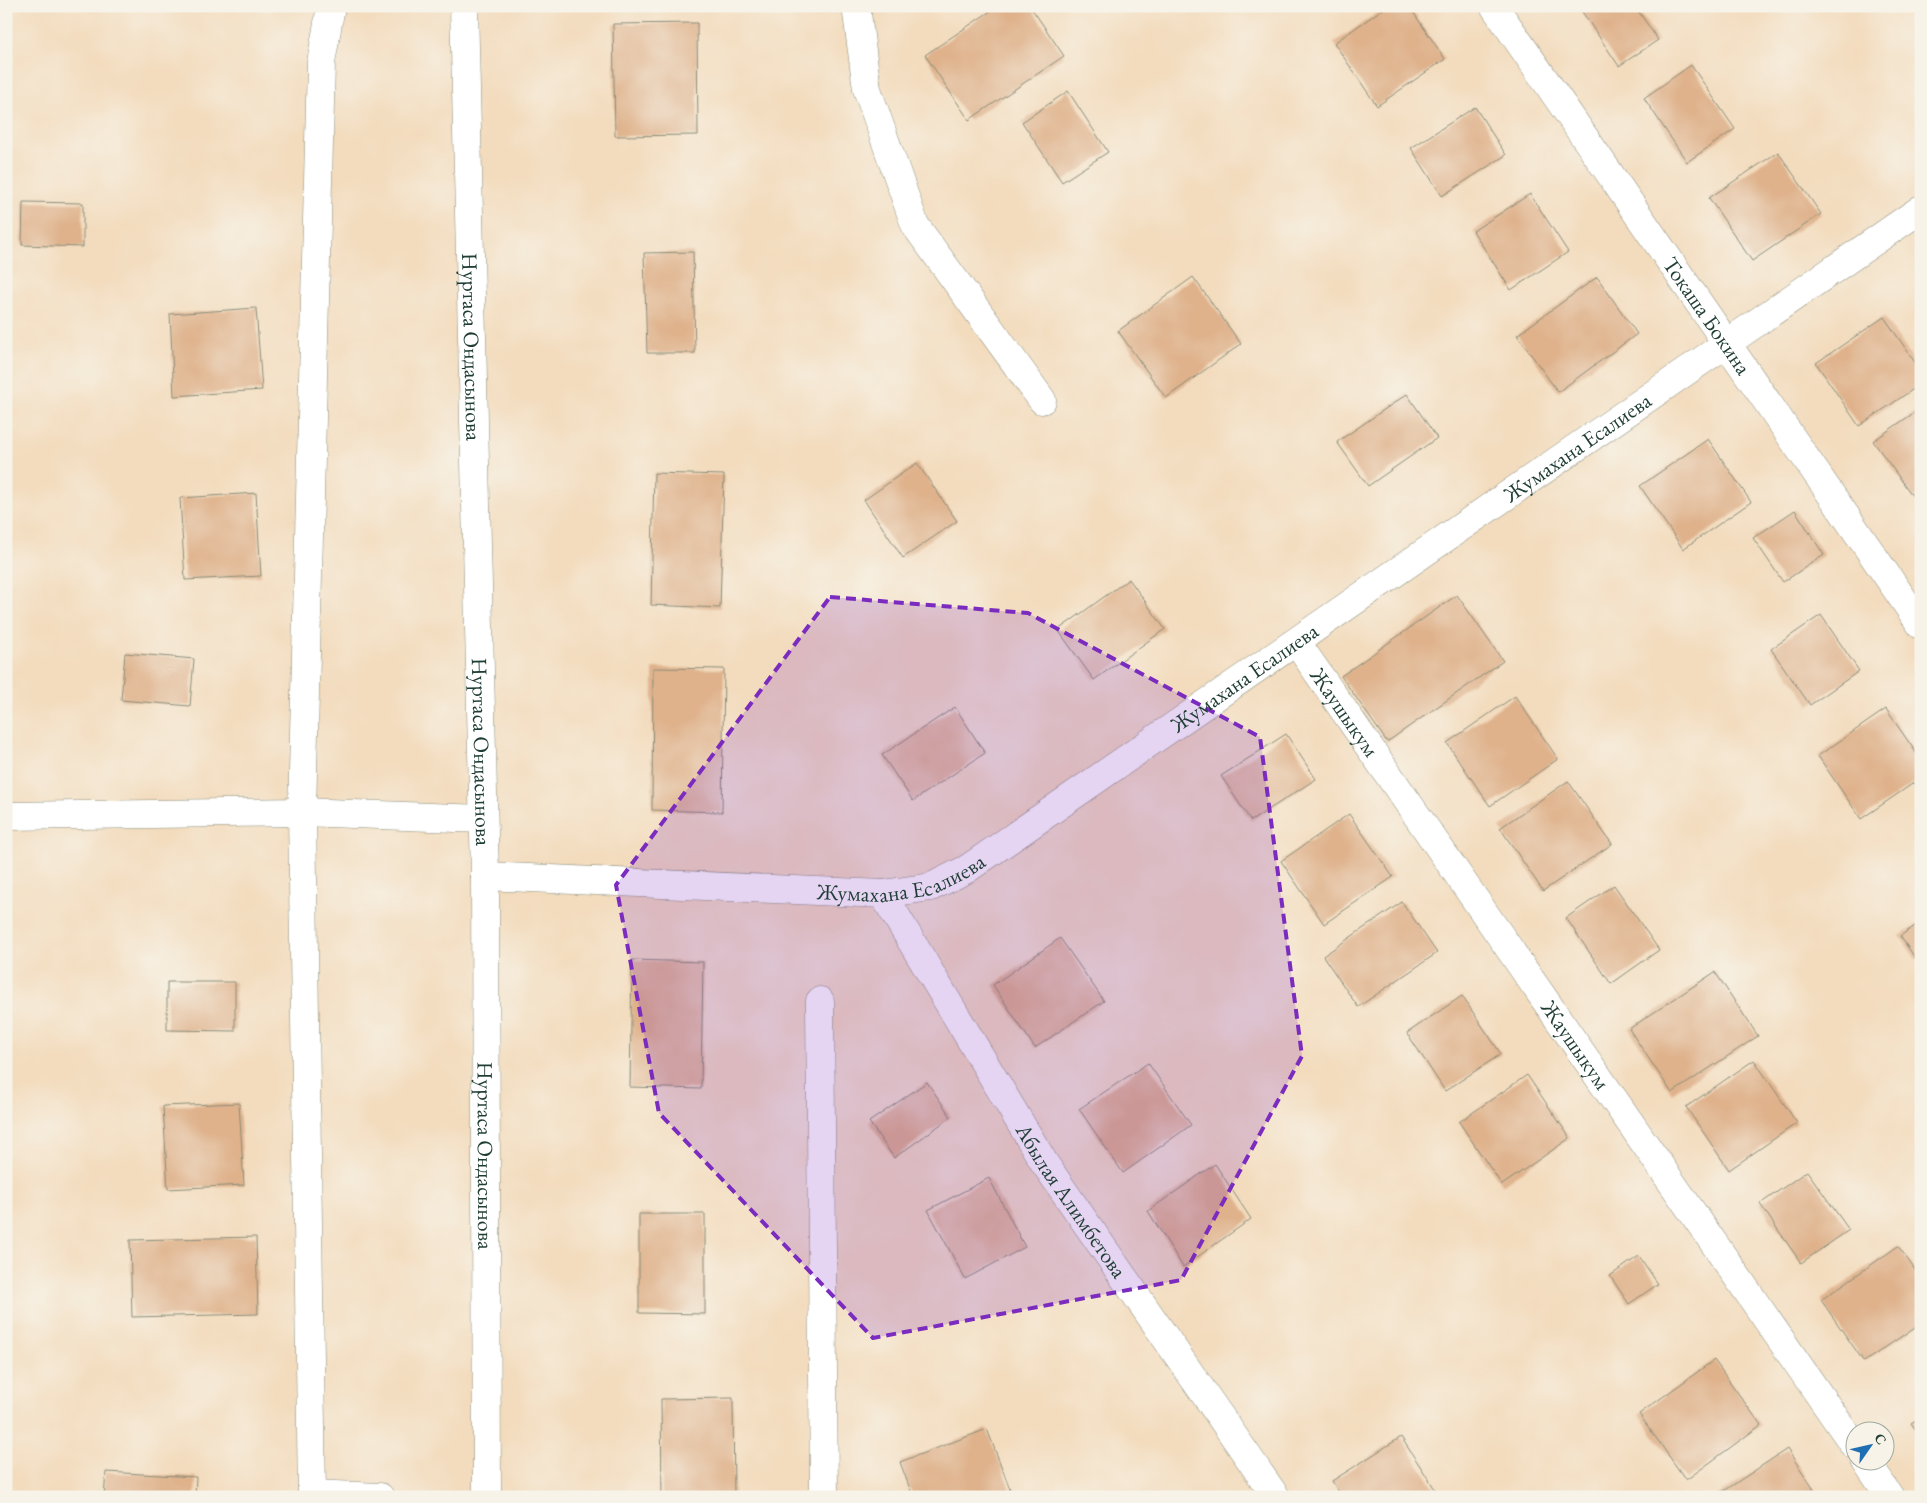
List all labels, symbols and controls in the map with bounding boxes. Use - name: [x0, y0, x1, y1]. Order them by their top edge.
- street label: Токаша Бокина: [1657, 251, 1758, 380]
- street label: Нуртаса Ондасынова: [455, 253, 489, 442]
- street label: Жумахана Есалиева: [1497, 385, 1657, 509]
- street label: Жумахана Есалиева: [1164, 616, 1324, 739]
- street label: Нуртаса Ондасынова: [465, 657, 499, 846]
- street label: Жаушыкум: [1303, 661, 1386, 763]
- street label: Жумахана Есалиева: [815, 846, 991, 909]
- street label: Жаушыкум: [1534, 993, 1617, 1095]
- street label: Нуртаса Ондасынова: [471, 1062, 501, 1250]
- street label: Абылая Алимбетова: [1009, 1117, 1134, 1284]
- north arrow: [1844, 1420, 1894, 1470]
- text: С: [1871, 1430, 1891, 1448]

